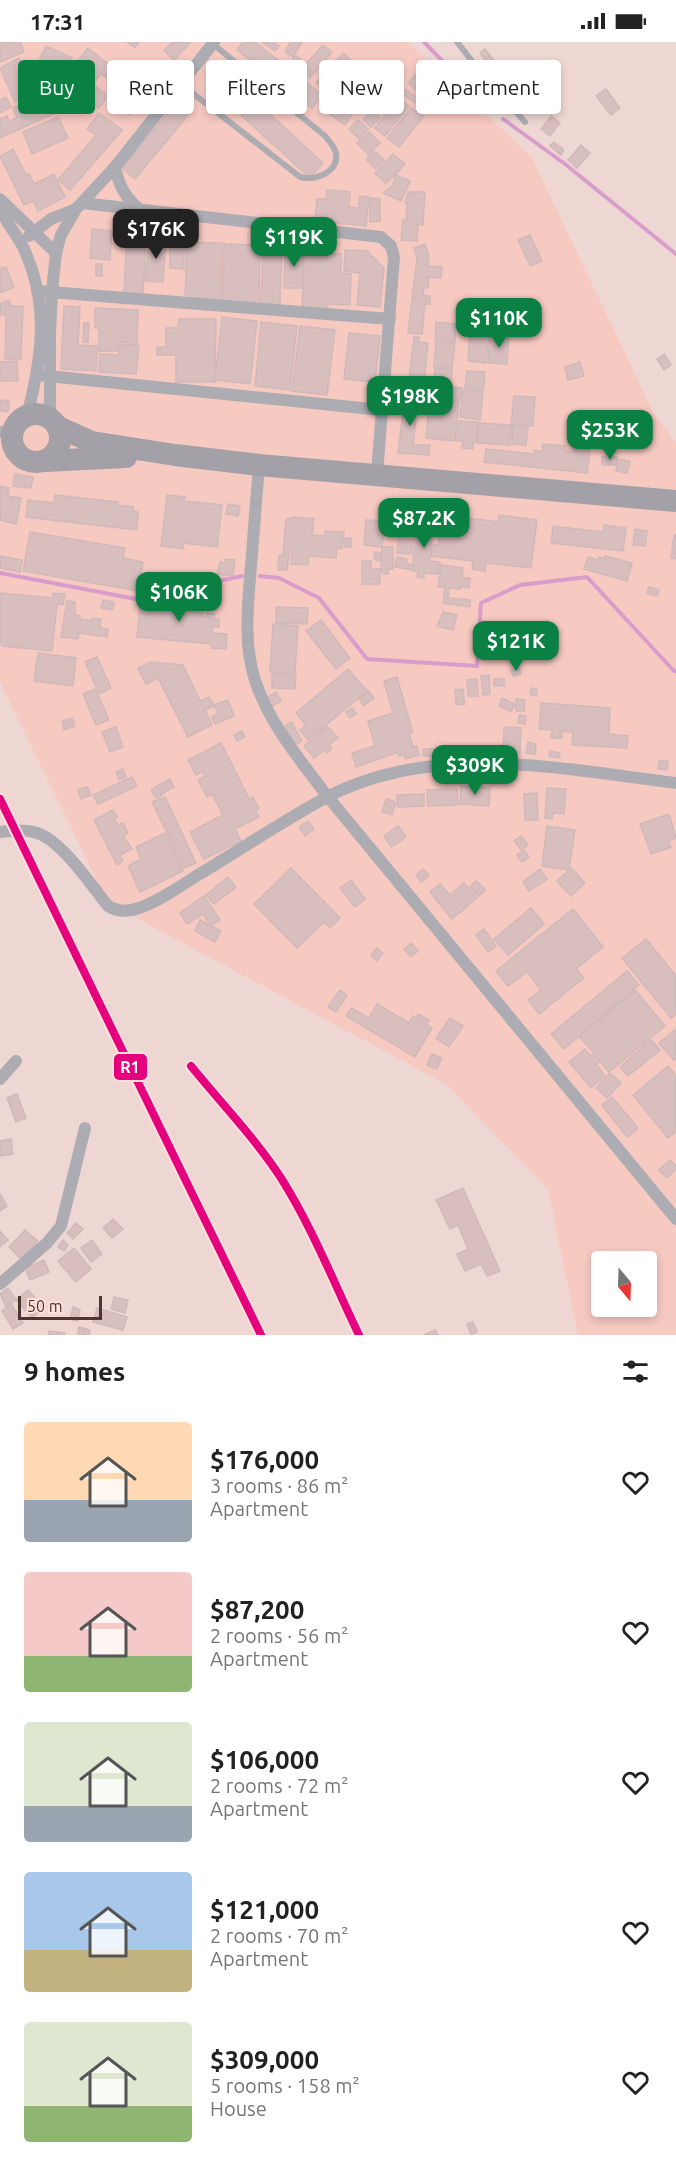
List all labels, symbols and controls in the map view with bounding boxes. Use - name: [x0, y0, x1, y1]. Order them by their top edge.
- text: 17:31: [30, 9, 85, 34]
- chip: Buy: [18, 60, 95, 114]
- chip: Rent: [107, 60, 194, 114]
- chip: Filters: [206, 60, 307, 114]
- chip: New: [319, 60, 404, 114]
- chip: Apartment: [416, 60, 561, 114]
- pin: $176K: [114, 209, 198, 260]
- text: $176K: [127, 217, 185, 240]
- pin: $119K: [252, 217, 336, 268]
- text: $119K: [265, 225, 323, 248]
- pin: $110K: [457, 298, 541, 349]
- text: $110K: [470, 306, 528, 329]
- pin: $198K: [368, 376, 452, 427]
- text: $198K: [381, 384, 439, 407]
- pin: $253K: [568, 410, 652, 461]
- text: $253K: [581, 418, 639, 441]
- pin: $87.2K: [375, 498, 473, 549]
- text: $87.2K: [392, 506, 456, 529]
- pin: $106K: [137, 572, 221, 623]
- text: $106K: [150, 580, 208, 603]
- pin: $121K: [474, 621, 558, 672]
- text: $121K: [487, 629, 545, 652]
- pin: $309K: [433, 745, 517, 796]
- text: $309K: [446, 753, 504, 776]
- line badge: R1: [113, 1053, 148, 1081]
- text: R1: [120, 1058, 140, 1076]
- north arrow: [591, 1251, 657, 1317]
- map controls: [591, 1251, 657, 1317]
- scale bar: [18, 1293, 102, 1320]
- text: 50 m: [27, 1297, 63, 1315]
- icon: filters: [619, 1355, 652, 1388]
- text: 9 homes: [24, 1357, 125, 1386]
- text: $176,000: [210, 1445, 319, 1474]
- icon: home: [72, 1446, 144, 1518]
- icon: heart: [619, 1466, 652, 1499]
- text: 3 rooms · 86 m²: [210, 1474, 348, 1497]
- text: Apartment: [210, 1497, 308, 1520]
- text: $87,200: [210, 1595, 304, 1624]
- icon: home: [72, 1596, 144, 1668]
- icon: heart: [619, 1616, 652, 1649]
- text: 2 rooms · 56 m²: [210, 1624, 348, 1647]
- text: Apartment: [210, 1647, 308, 1670]
- text: $106,000: [210, 1745, 319, 1774]
- icon: home: [72, 1746, 144, 1818]
- icon: heart: [619, 1766, 652, 1799]
- text: 2 rooms · 72 m²: [210, 1774, 348, 1797]
- text: Apartment: [210, 1797, 308, 1820]
- text: $121,000: [210, 1895, 319, 1924]
- icon: home: [72, 1896, 144, 1968]
- icon: heart: [619, 1916, 652, 1949]
- text: 2 rooms · 70 m²: [210, 1924, 348, 1947]
- text: Apartment: [210, 1947, 308, 1970]
- text: $309,000: [210, 2045, 319, 2074]
- icon: home: [72, 2046, 144, 2118]
- icon: heart: [619, 2066, 652, 2099]
- text: 5 rooms · 158 m²: [210, 2074, 360, 2097]
- text: House: [210, 2097, 267, 2120]

